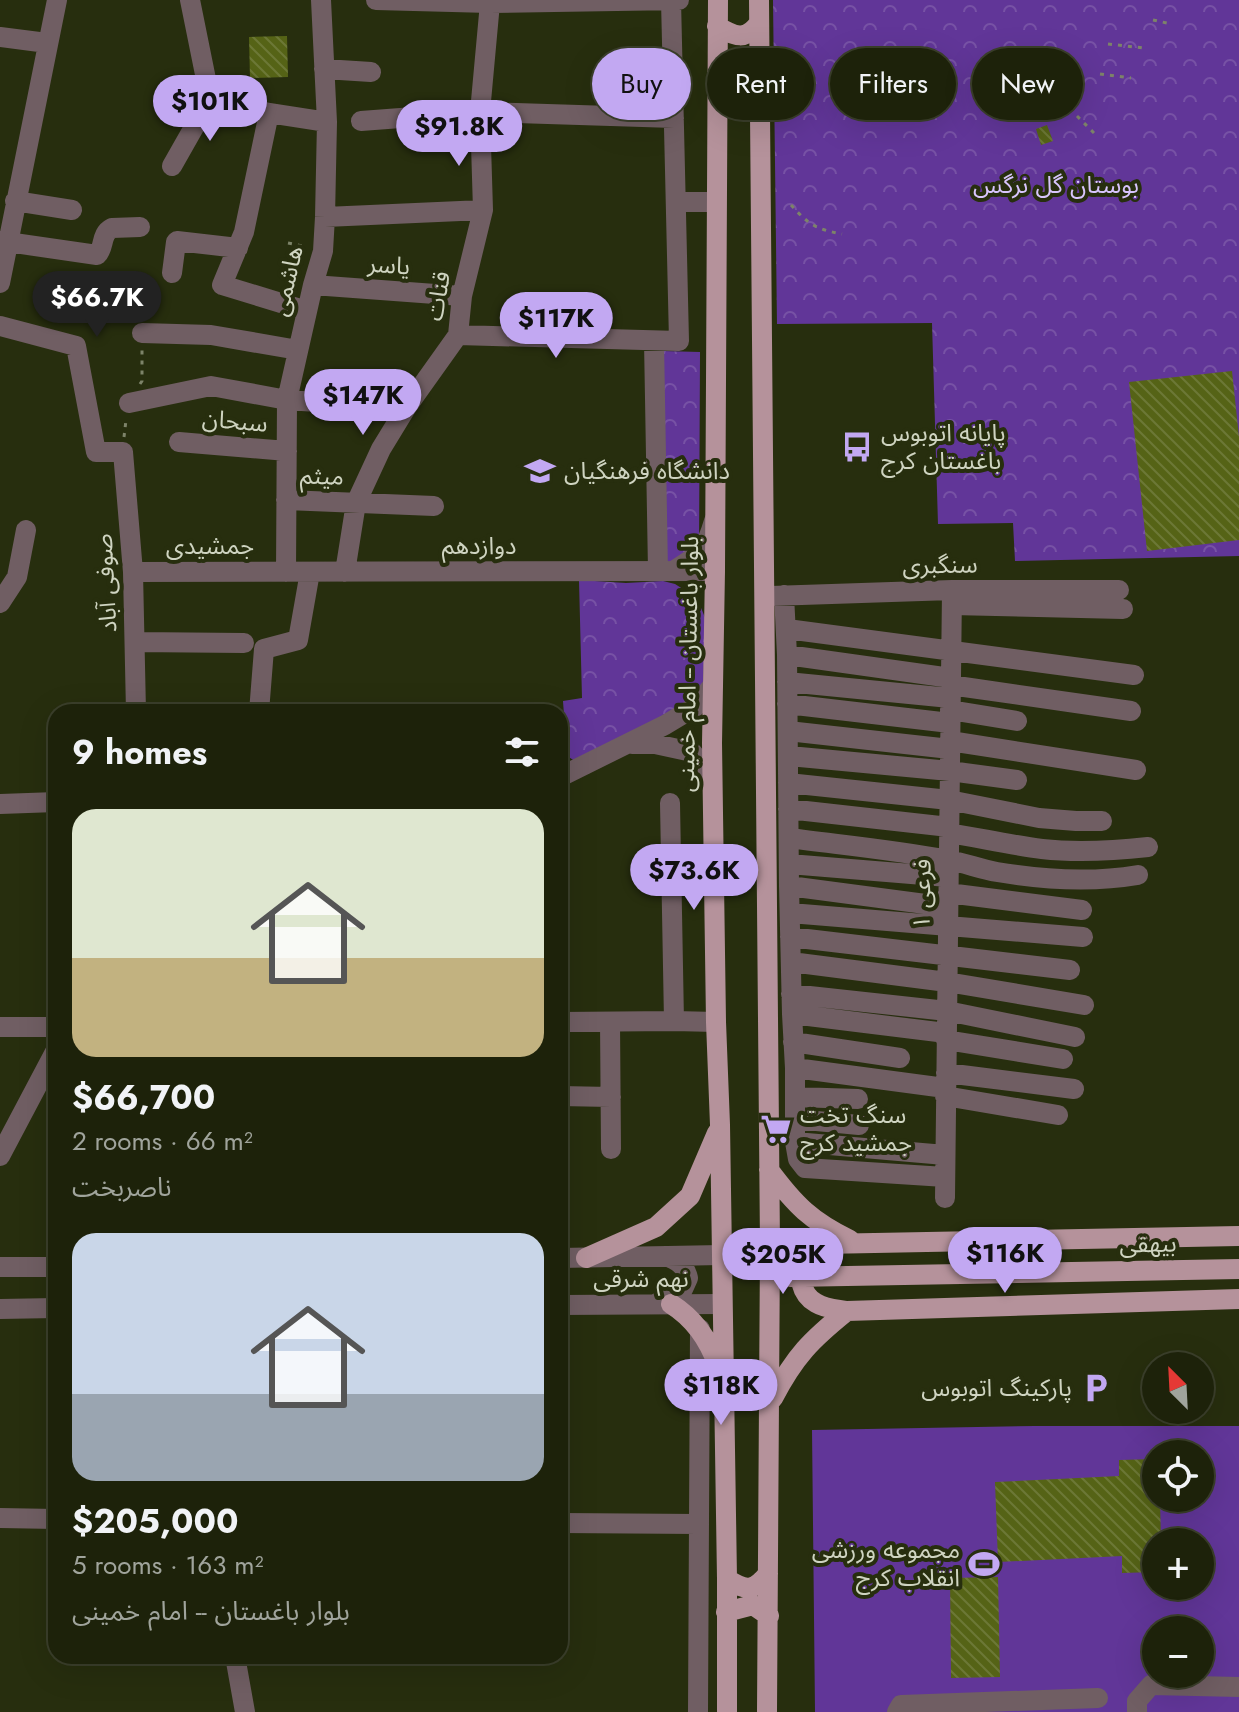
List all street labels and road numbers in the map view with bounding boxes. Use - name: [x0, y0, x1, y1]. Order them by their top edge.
- street label: هاشمی: [261, 242, 312, 319]
- street label: یاسر: [366, 245, 411, 283]
- street label: قنات: [416, 268, 459, 323]
- street label: سبحان: [201, 400, 269, 441]
- street label: میثم: [299, 457, 345, 494]
- street label: جمشیدی: [166, 528, 254, 563]
- street label: دوازدهم: [442, 528, 516, 563]
- street label: صوفی آباد: [85, 533, 126, 633]
- street label: بلوار باغستان -- امام خمینی: [668, 535, 708, 793]
- street label: سنگبری: [902, 546, 978, 583]
- street label: ۱ فرعی: [903, 859, 940, 929]
- street label: بیهقی: [1119, 1226, 1177, 1261]
- street label: نهم شرقی: [593, 1261, 689, 1296]

